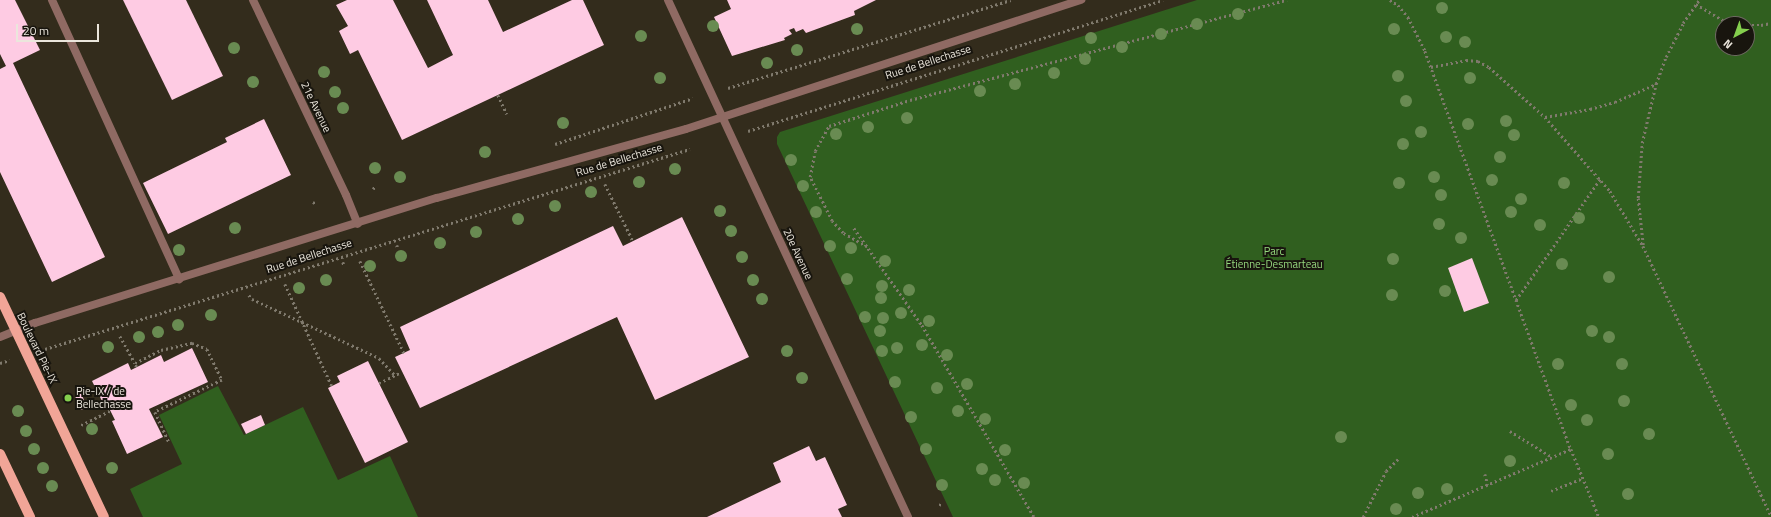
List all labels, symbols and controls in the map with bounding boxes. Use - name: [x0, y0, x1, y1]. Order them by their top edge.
- scale bar: [18, 16, 101, 42]
- north arrow: [1715, 16, 1755, 56]
- text: 20 m: [23, 21, 49, 40]
- text: N: [1720, 36, 1736, 53]
- street label: Rue de Bellechasse: [883, 42, 973, 82]
- street label: 21e Avenue: [298, 80, 334, 134]
- street label: Rue de Bellechasse: [574, 141, 664, 179]
- street label: 20e Avenue: [780, 226, 816, 282]
- street label: Rue de Bellechasse: [264, 236, 354, 276]
- park label: Parc Étienne-Desmarteau: [1225, 245, 1323, 271]
- street label: Boulevard Pie-IX: [14, 310, 60, 386]
- place label: Pie-IX / de Bellechasse: [76, 385, 131, 411]
- marker: Pie-IX / de Bellechasse: [63, 393, 73, 403]

